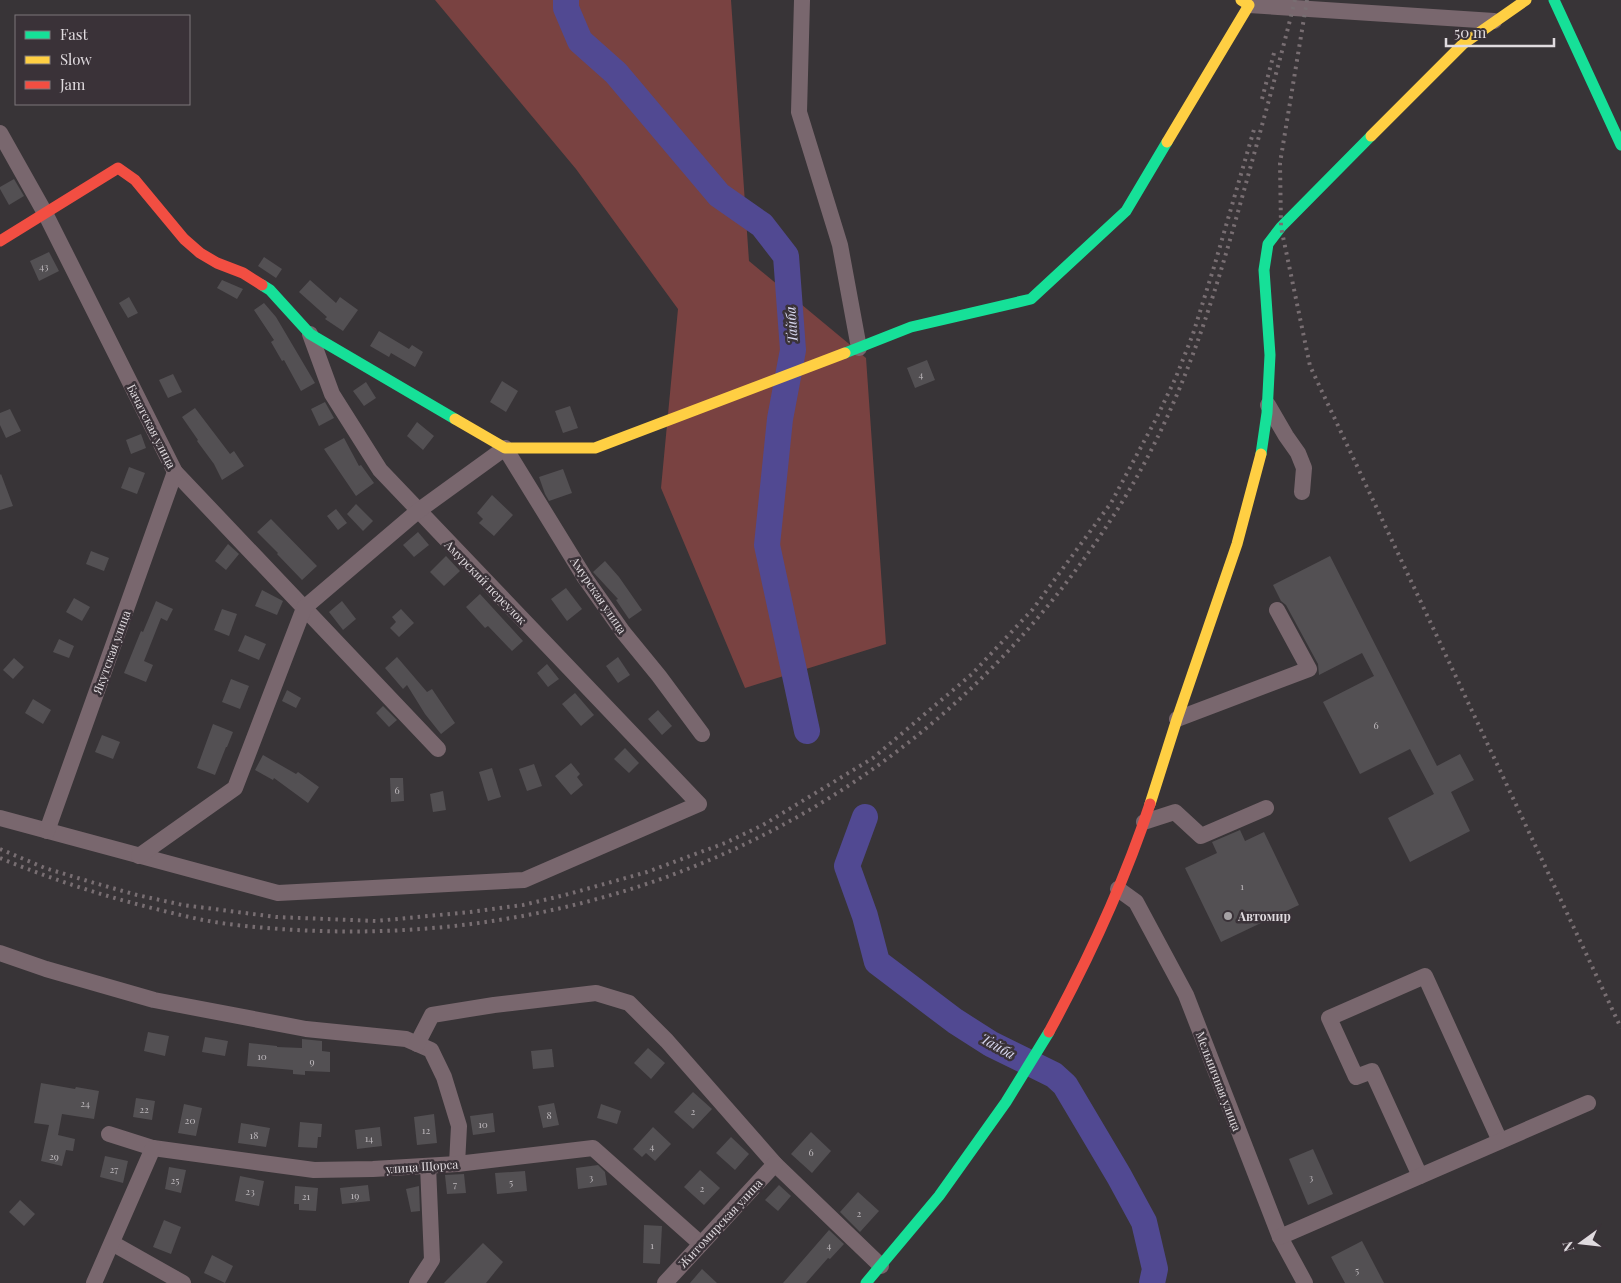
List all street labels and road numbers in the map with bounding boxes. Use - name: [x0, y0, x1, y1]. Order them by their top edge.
- street label: Бачатская улица: [124, 381, 180, 471]
- street label: Амурский переулок: [441, 536, 530, 628]
- street label: Амурская улица: [567, 553, 631, 637]
- street label: Якутская улица: [88, 608, 134, 697]
- street label: Мельничная улица: [1193, 1029, 1245, 1133]
- street label: улица Щорса: [384, 1155, 459, 1177]
- street label: Житомирская улица: [675, 1175, 765, 1271]

